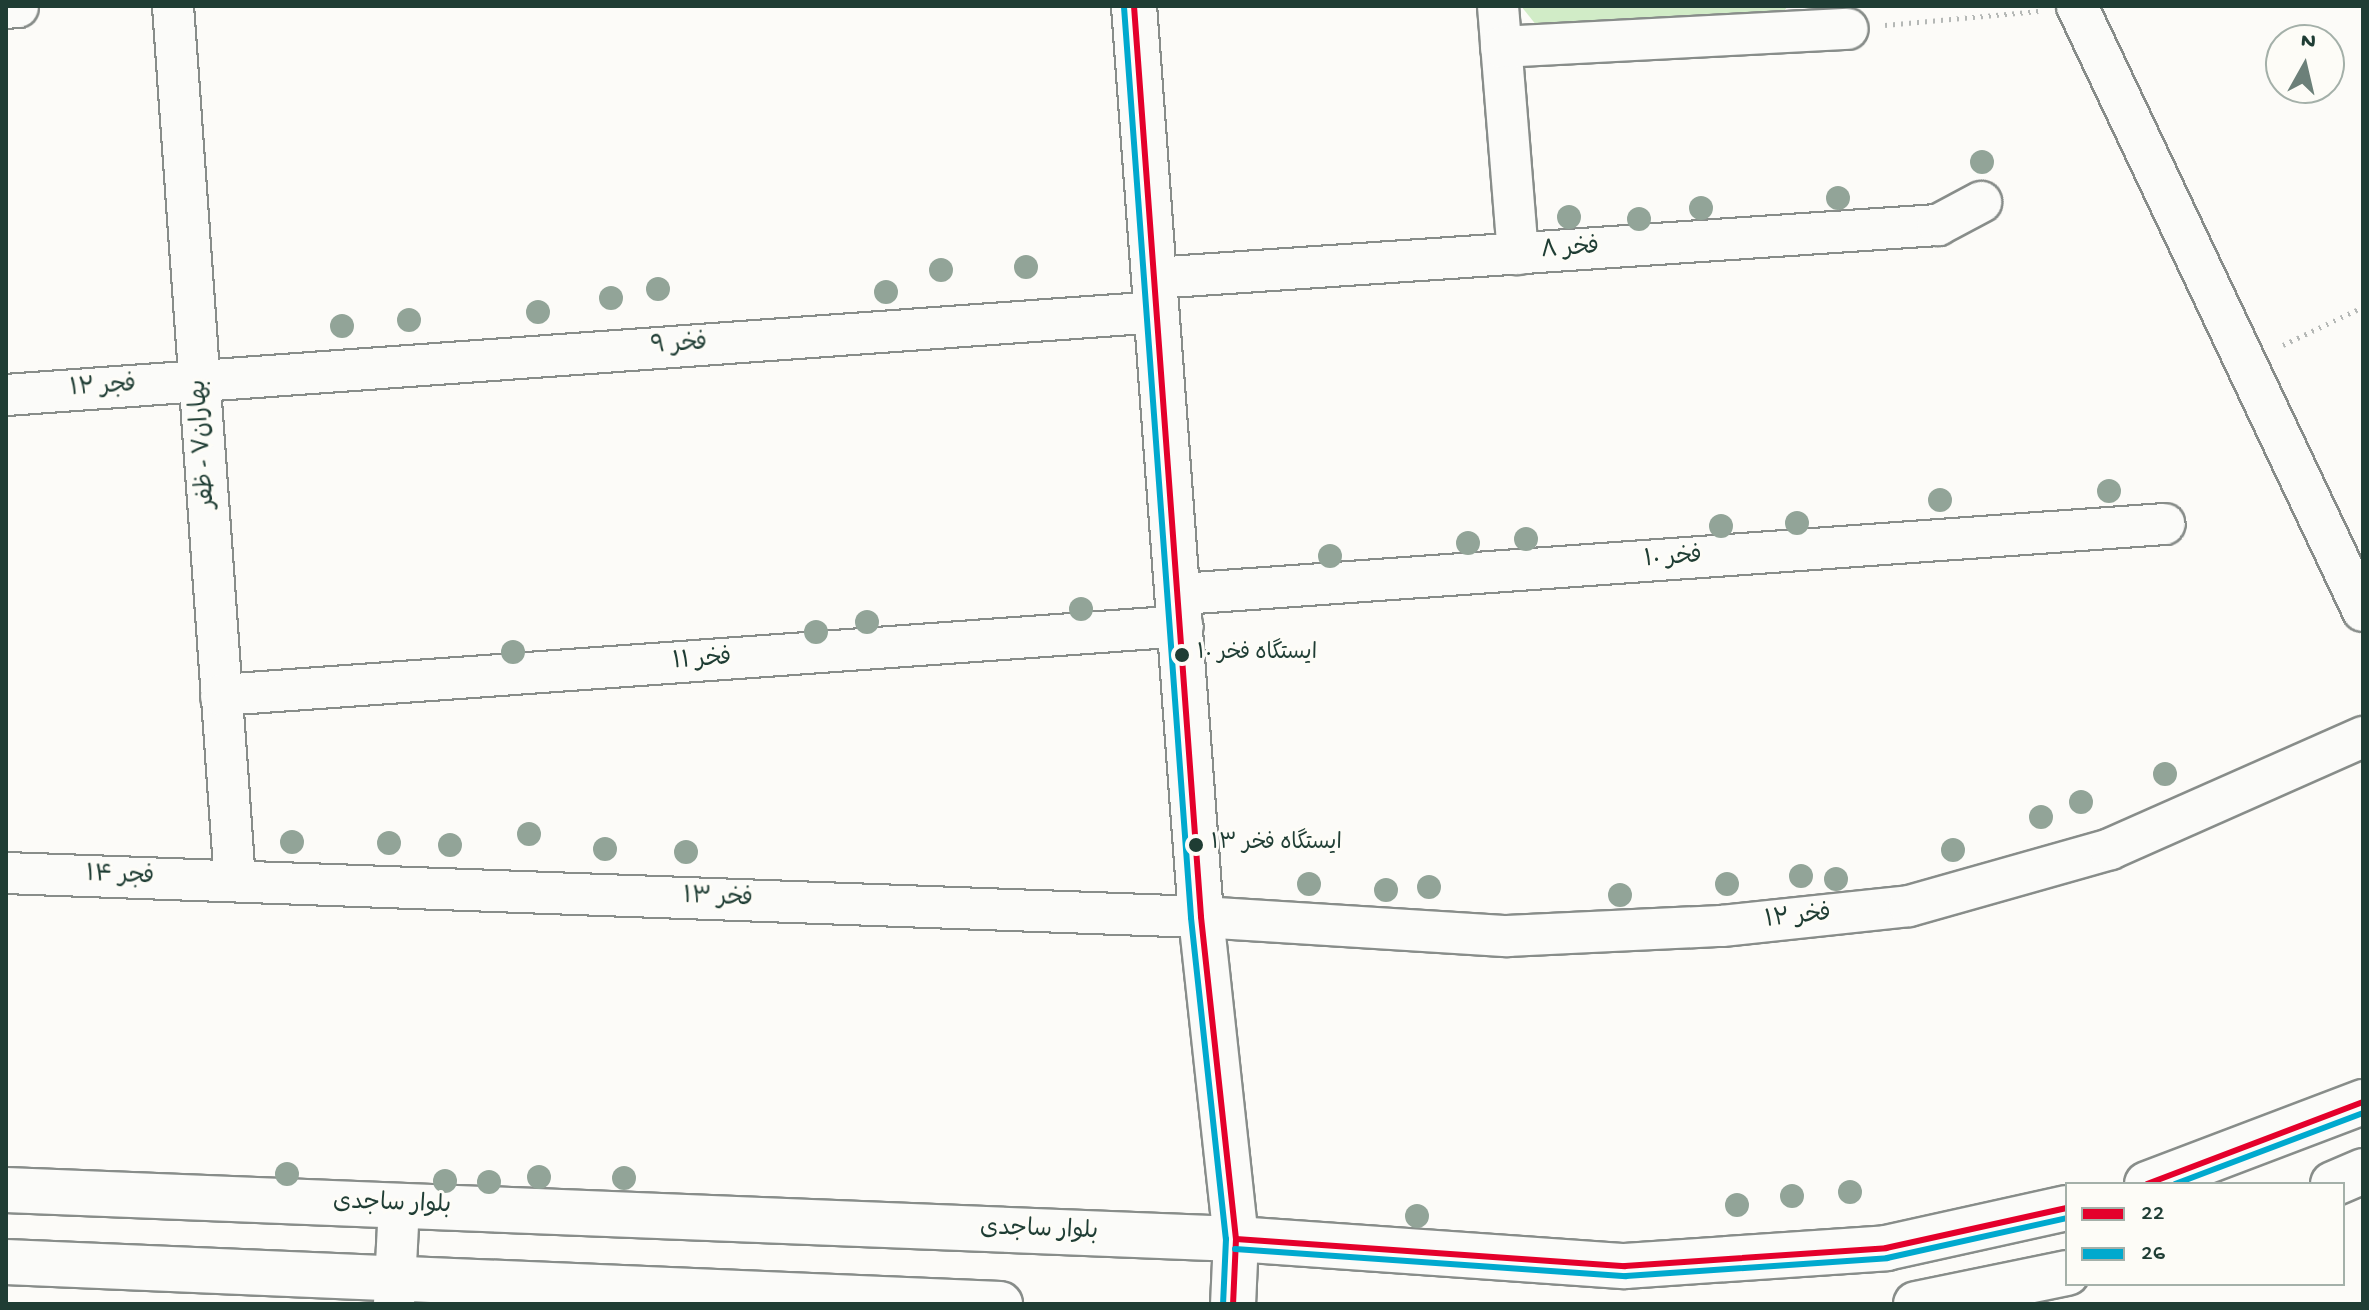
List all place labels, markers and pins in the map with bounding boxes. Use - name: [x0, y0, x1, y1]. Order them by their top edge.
- place label: ایستگاه فخر ۱۰: [1197, 642, 1317, 668]
- marker: ایستگاه فخر ۱۰: [1174, 647, 1190, 663]
- place label: ایستگاه فخر ۱۳: [1211, 832, 1342, 858]
- marker: ایستگاه فخر ۱۳: [1188, 837, 1204, 853]

